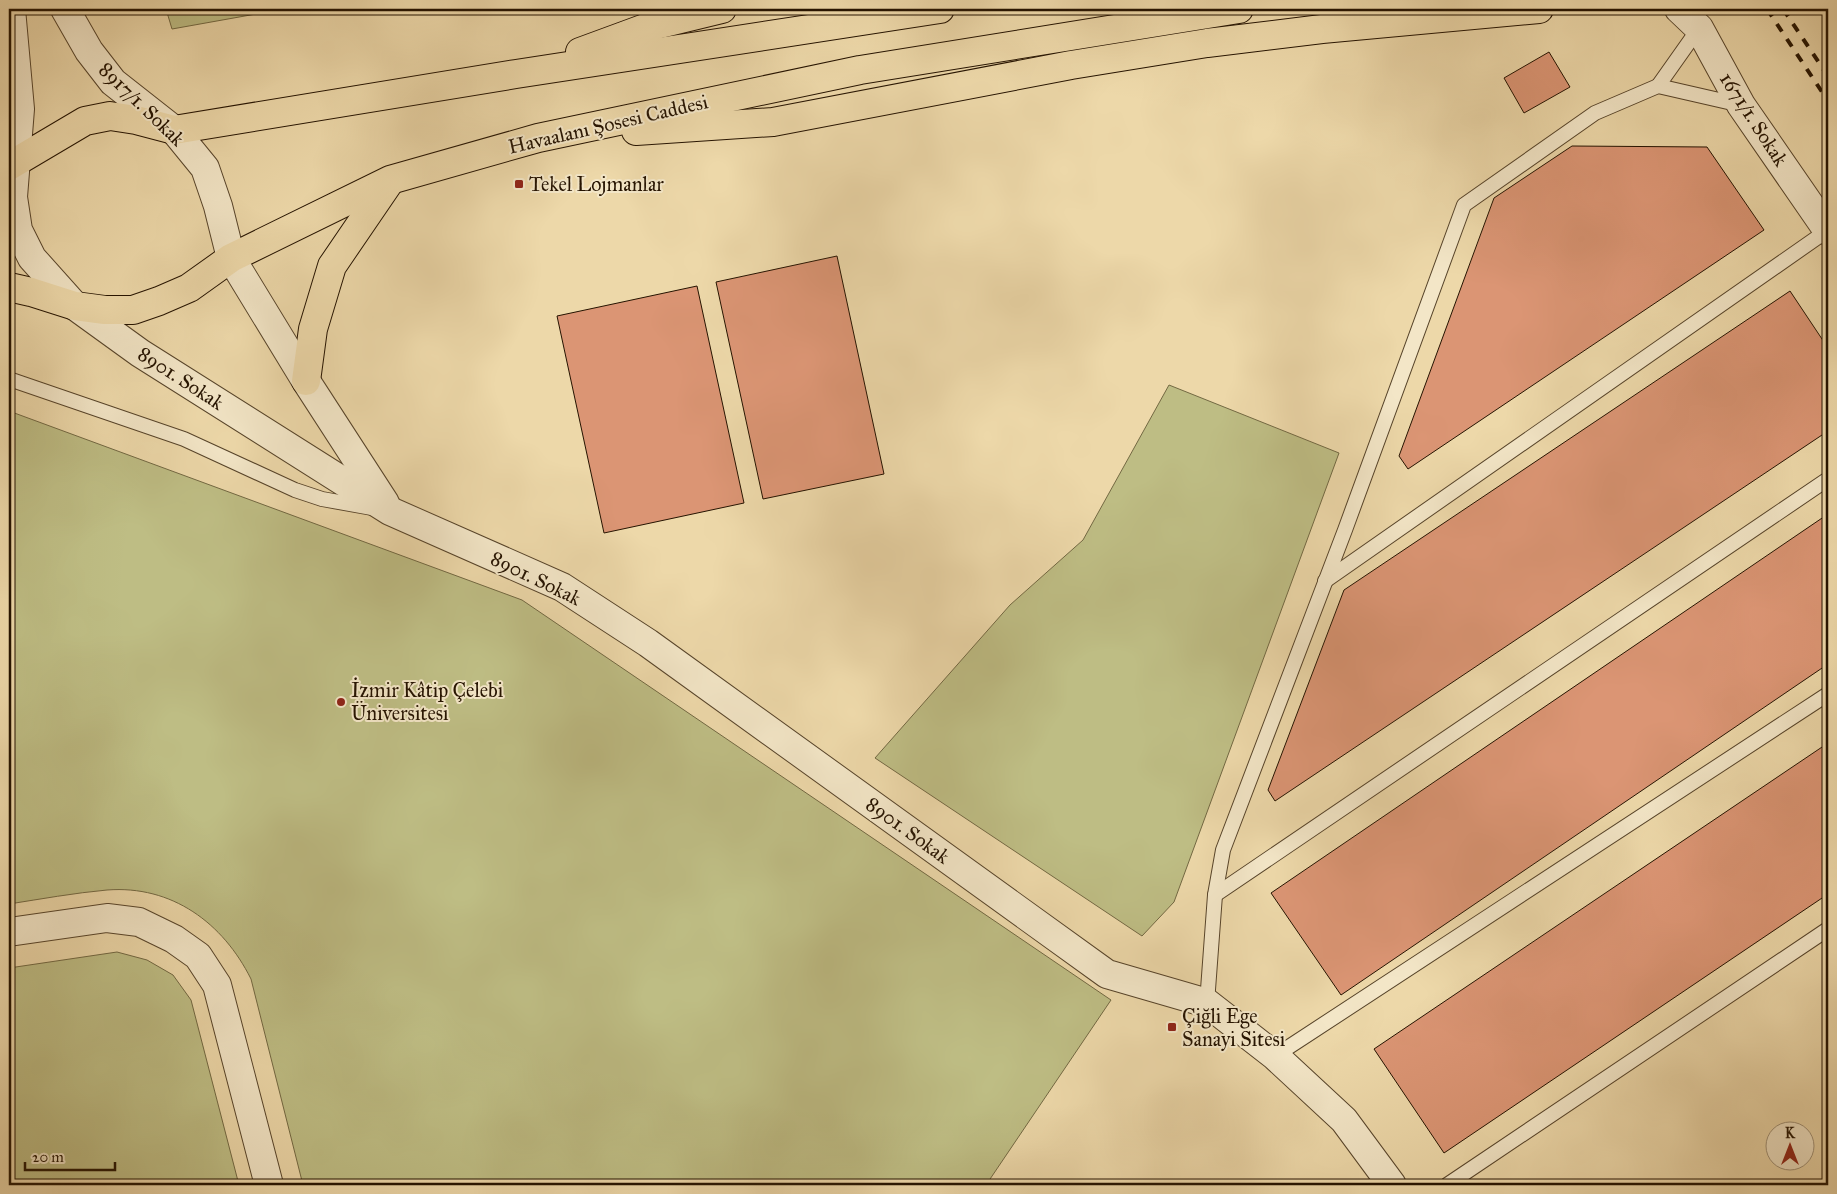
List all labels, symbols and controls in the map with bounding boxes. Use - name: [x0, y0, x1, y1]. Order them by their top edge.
- street label: 8917/1. Sokak: [94, 57, 190, 151]
- street label: 1671/1. Sokak: [1715, 68, 1794, 171]
- street label: Havaalanı Şosesi Caddesi: [506, 89, 711, 159]
- place label: Tekel Lojmanlar: [529, 172, 664, 196]
- marker: Tekel Lojmanlar: [513, 178, 525, 190]
- street label: 8901. Sokak: [133, 341, 229, 415]
- street label: 8901. Sokak: [487, 546, 586, 611]
- place label: İzmir Kâtip Çelebi Üniversitesi: [351, 677, 504, 725]
- marker: İzmir Kâtip Çelebi Üniversitesi: [335, 696, 347, 708]
- street label: 8901. Sokak: [861, 792, 955, 869]
- place label: Çiğli Ege Sanayi Sitesi: [1182, 1004, 1286, 1051]
- marker: Çiğli Ege Sanayi Sitesi: [1166, 1021, 1178, 1033]
- north arrow: [1764, 1122, 1814, 1172]
- text: K: [1785, 1125, 1796, 1142]
- scale bar: [25, 1139, 115, 1171]
- text: 20 m: [32, 1148, 64, 1166]

